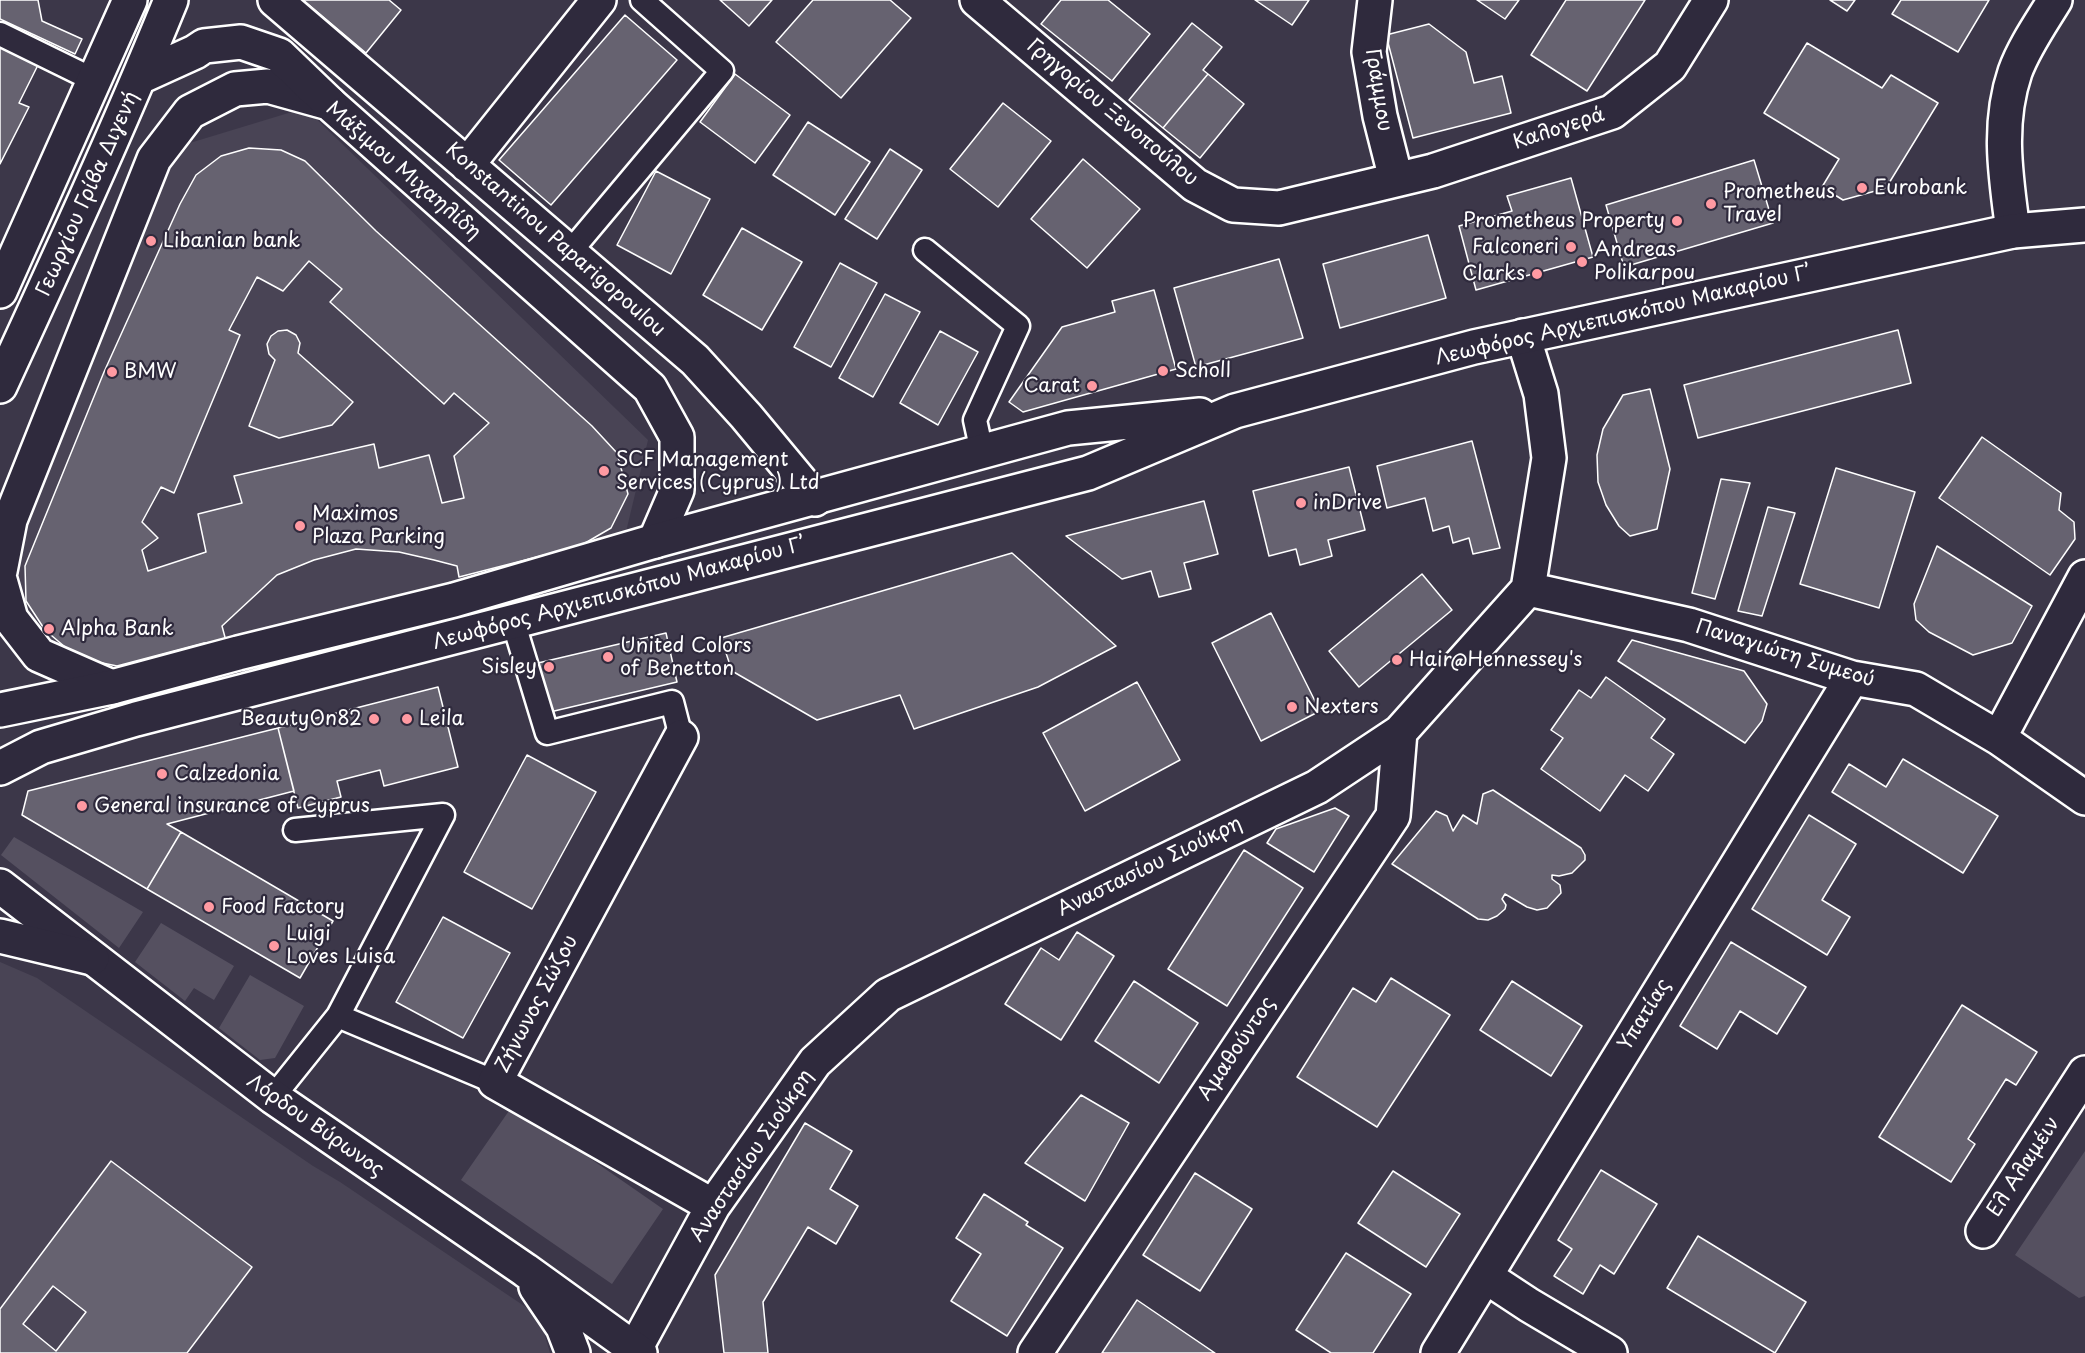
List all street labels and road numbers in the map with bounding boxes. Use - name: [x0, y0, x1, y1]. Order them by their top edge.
- street label: Γρηγορίου Ξενοπούλου: [1021, 34, 1203, 192]
- street label: Γράμμου: [1360, 47, 1396, 133]
- street label: Γεωργίου Γρίβα Διγενή: [32, 88, 144, 300]
- street label: Μάξιμου Μιχαηλίδη: [321, 97, 485, 245]
- street label: Καλογερά: [1510, 103, 1608, 155]
- street label: Konstantinou Paparigopoulou: [440, 138, 670, 342]
- street label: Λεωφόρος Αρχιεπισκόπου Μακαρίου Γ’: [1433, 261, 1813, 371]
- street label: Λεωφόρος Αρχιεπισκόπου Μακαρίου Γ’: [430, 533, 808, 655]
- street label: Παναγιώτη Συμεού: [1693, 615, 1877, 693]
- street label: Αναστασίου Σιούκρη: [1054, 812, 1246, 922]
- street label: Ζήνωνος Σώζου: [491, 931, 583, 1077]
- street label: Υπατίας: [1614, 975, 1676, 1055]
- street label: Αμαθούντος: [1193, 993, 1281, 1105]
- street label: Αναστασίου Σιούκρη: [685, 1065, 819, 1247]
- street label: Λόρδου Βύρωνος: [242, 1070, 388, 1182]
- street label: Ελ Αλαμέιν: [1983, 1112, 2065, 1222]

